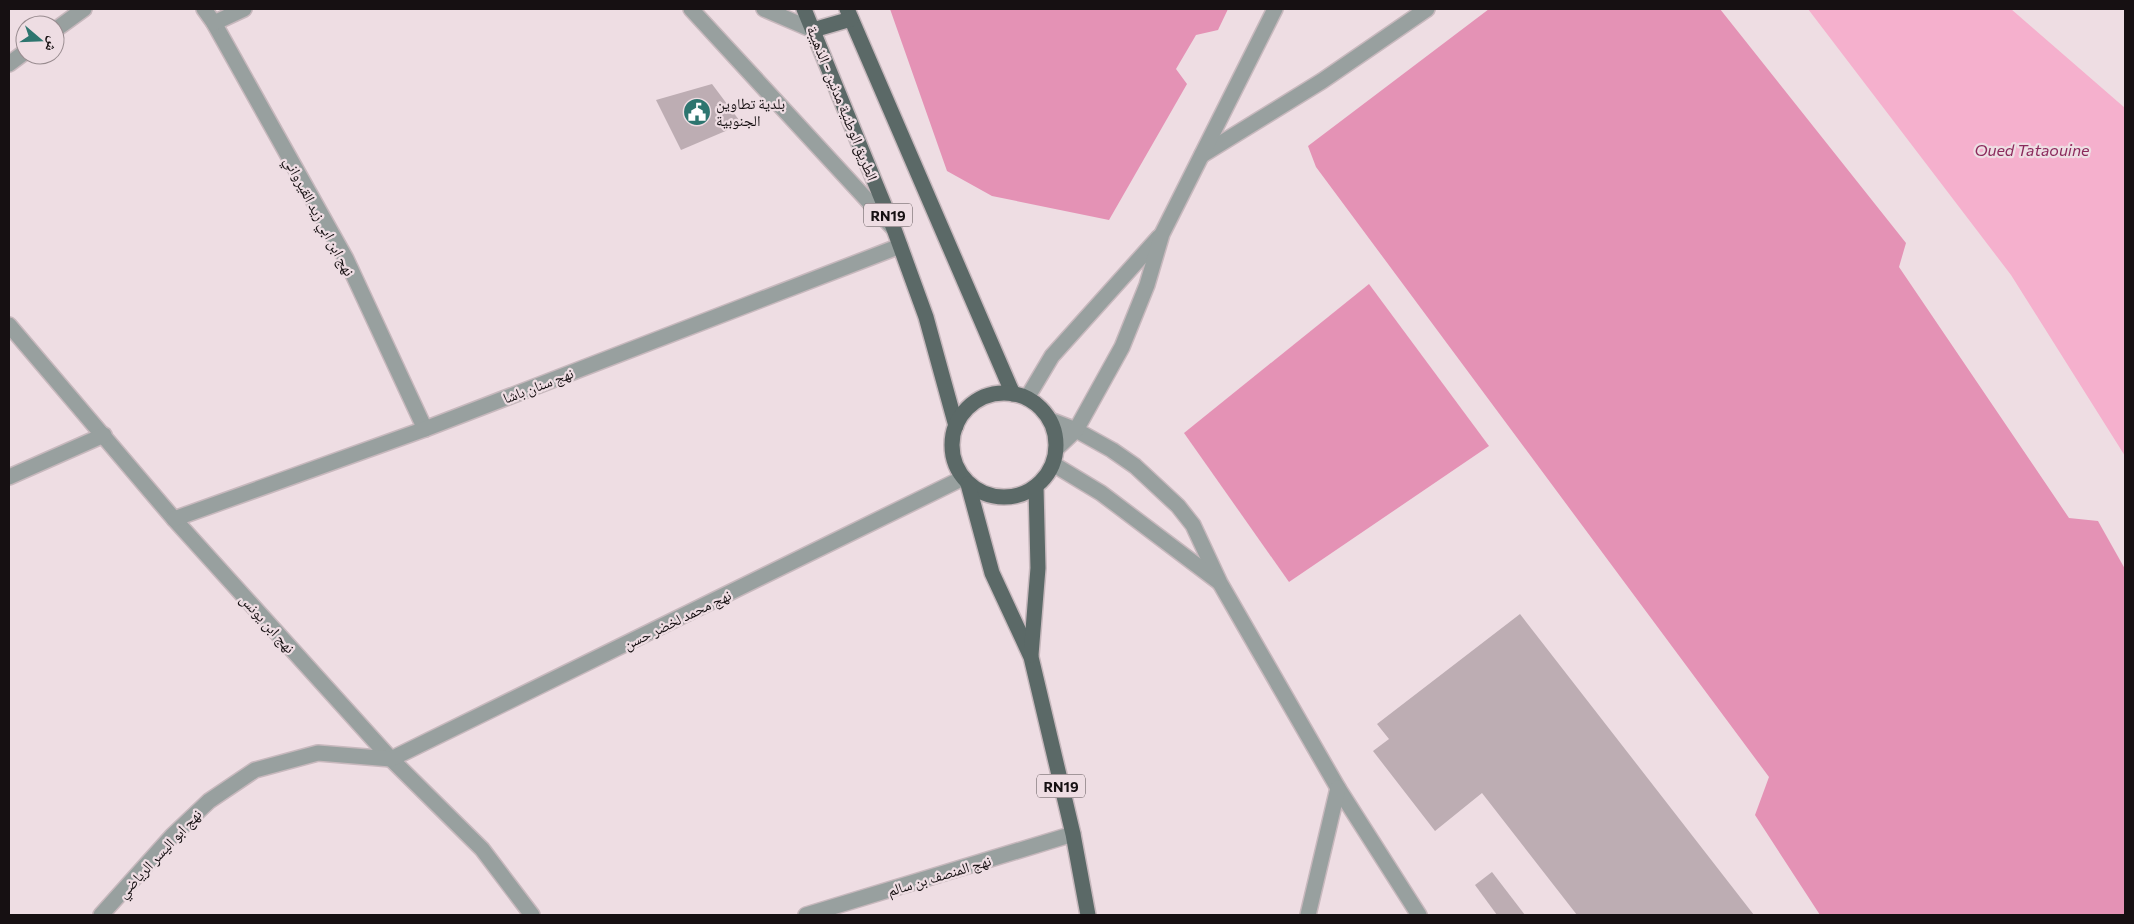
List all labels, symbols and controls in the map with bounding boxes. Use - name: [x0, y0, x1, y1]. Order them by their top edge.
- north arrow: [15, 15, 65, 65]
- street label: الطريق الوطنية مدنين - الذهيبة: [802, 23, 882, 184]
- text: ش: [41, 34, 63, 54]
- place label: بلدية تطاوين الجنوبية: [716, 94, 785, 130]
- public building icon: بلدية تطاوين الجنوبية: [682, 97, 712, 127]
- water label: Oued Tataouine: [1974, 140, 2090, 159]
- street label: نهج ابن ابي زيد القيرواني: [277, 153, 359, 281]
- road number: RN19: [864, 204, 912, 226]
- street label: نهج سنان باشا: [500, 363, 576, 409]
- street label: نهج محمد لخضر حسن: [620, 585, 735, 655]
- street label: نهج ابن يونس: [235, 590, 299, 658]
- road number: RN19: [1037, 774, 1085, 798]
- street label: نهج ابو اليسر الرياضي: [113, 805, 208, 904]
- street label: نهج المنصف بن سالم: [885, 851, 994, 901]

